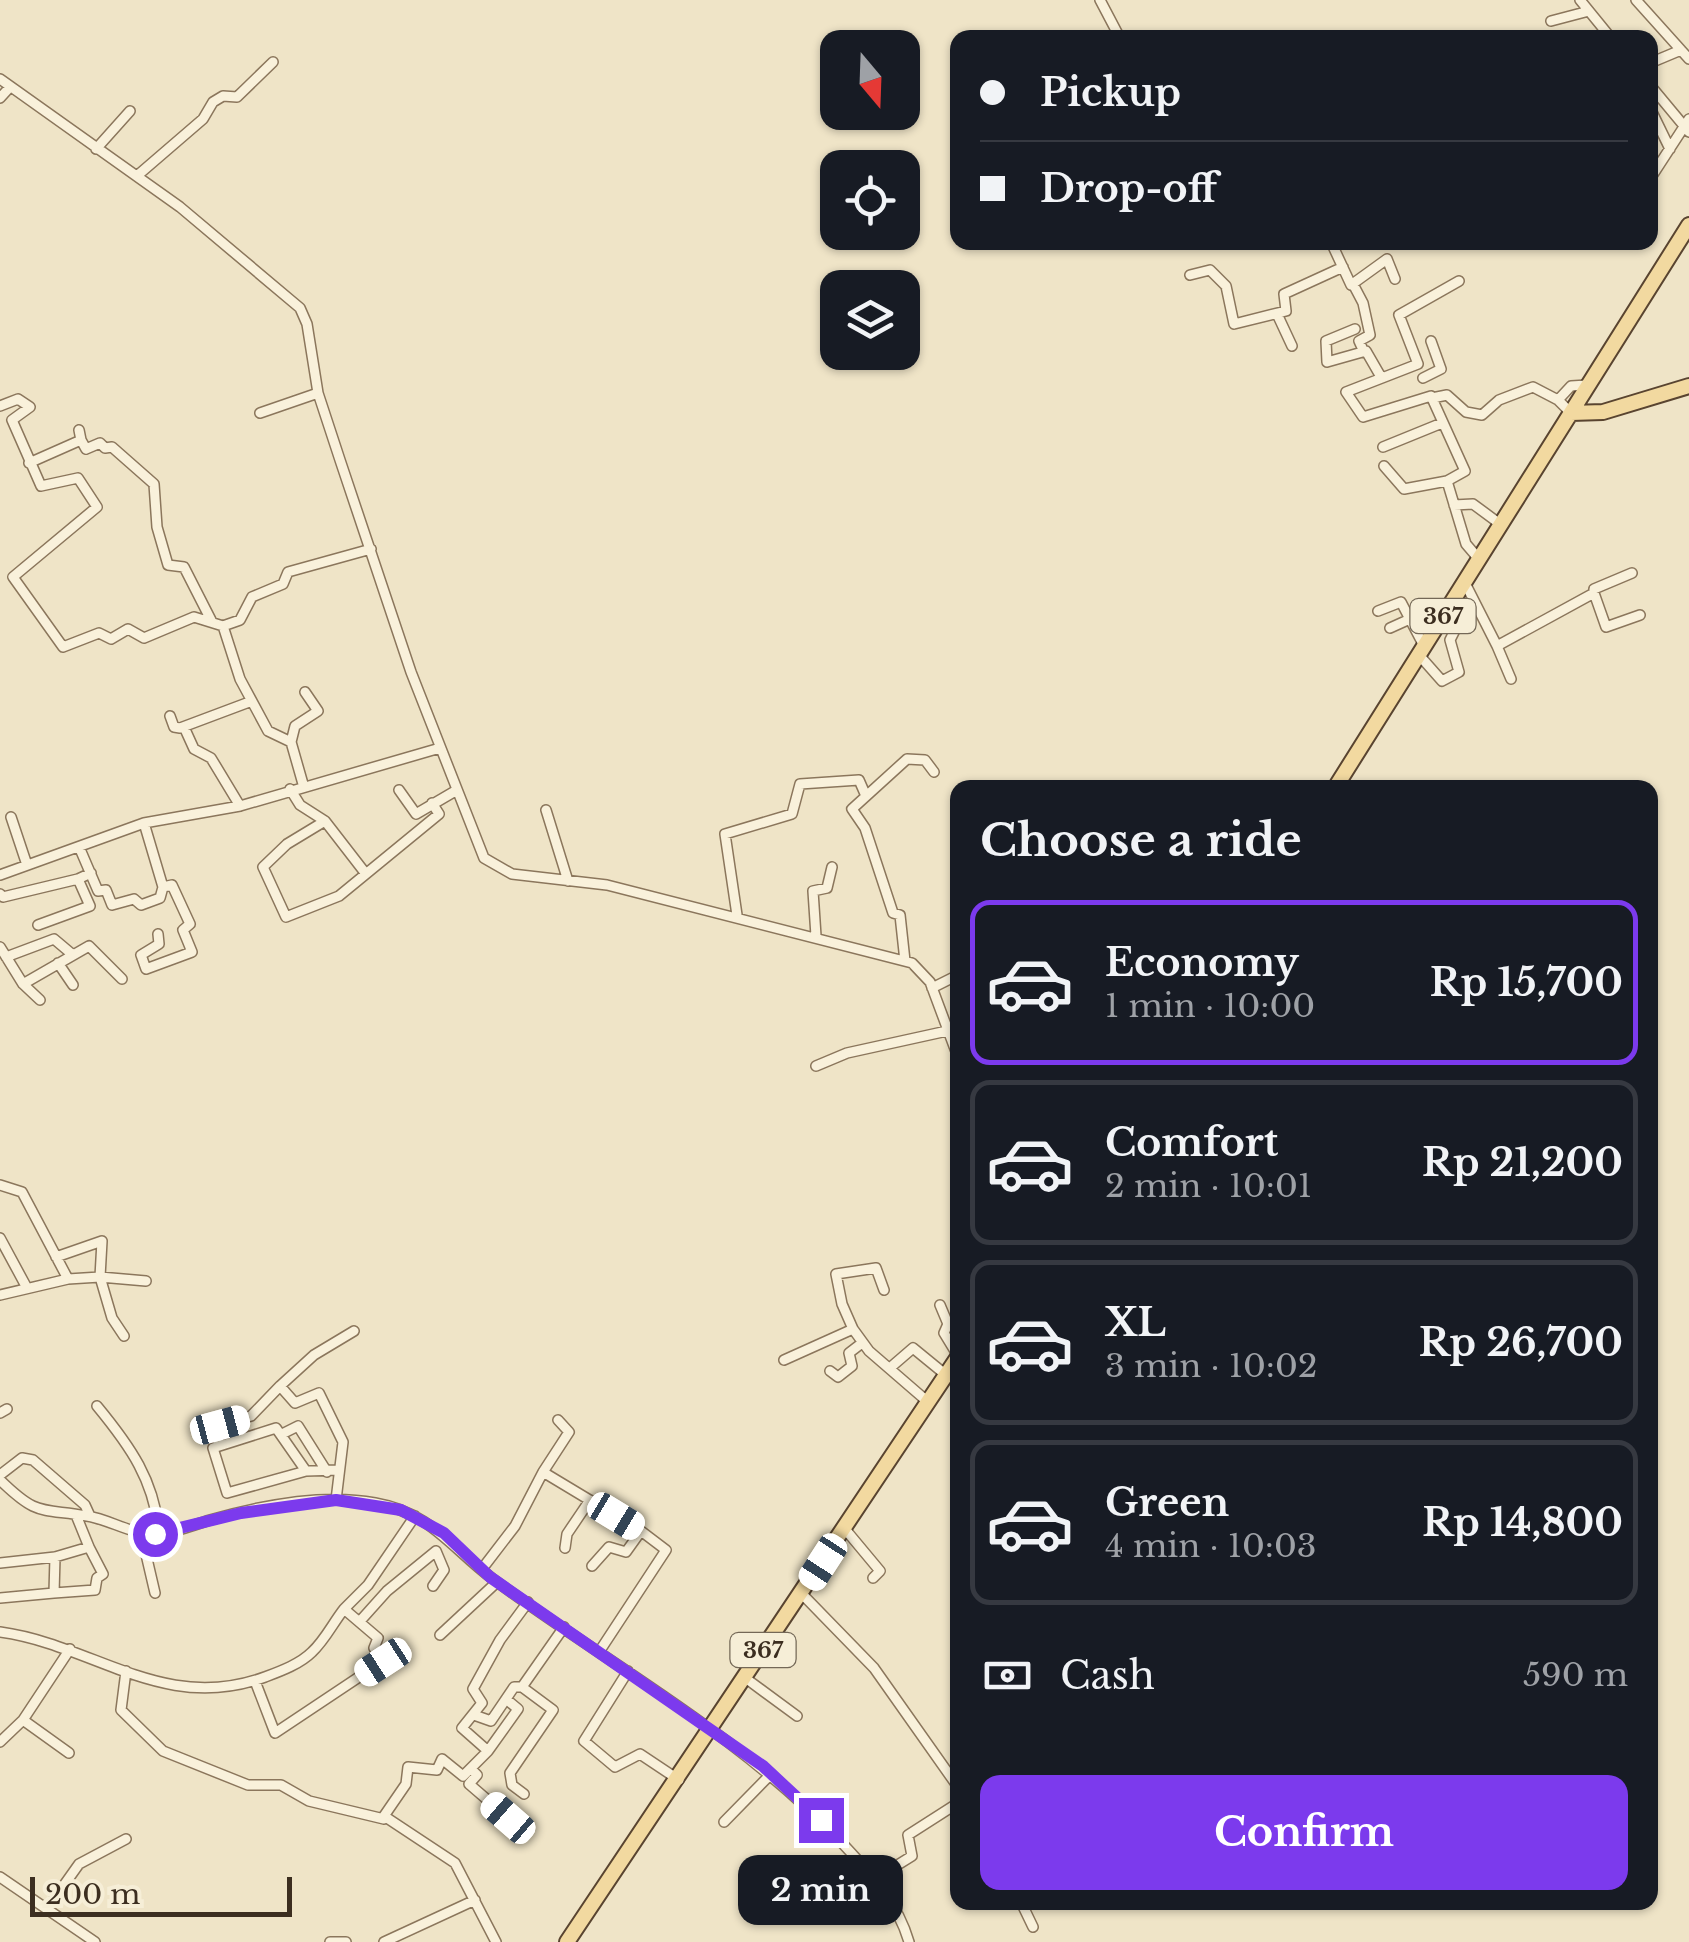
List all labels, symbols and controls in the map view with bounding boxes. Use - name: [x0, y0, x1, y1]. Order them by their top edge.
- north arrow: [820, 30, 920, 130]
- map controls: [820, 30, 920, 370]
- text: Pickup: [1040, 69, 1181, 116]
- button: locate: [820, 150, 920, 250]
- text: Drop-off: [1040, 165, 1217, 212]
- button: layers: [820, 270, 920, 370]
- road number: 367: [1410, 599, 1476, 633]
- text: Choose a ride: [980, 812, 1302, 868]
- icon: car: [985, 938, 1075, 1028]
- text: Economy: [1105, 939, 1299, 986]
- text: Rp 15,700: [1430, 959, 1623, 1006]
- text: 1 min · 10:00: [1105, 986, 1315, 1026]
- icon: car: [985, 1118, 1075, 1208]
- text: Comfort: [1105, 1119, 1278, 1166]
- text: Rp 21,200: [1422, 1139, 1623, 1186]
- text: 2 min · 10:01: [1105, 1166, 1312, 1206]
- icon: car: [985, 1298, 1075, 1388]
- text: XL: [1105, 1299, 1166, 1346]
- text: Rp 26,700: [1419, 1319, 1623, 1366]
- text: 3 min · 10:02: [1105, 1346, 1317, 1386]
- car: [187, 1403, 253, 1447]
- icon: car: [985, 1478, 1075, 1568]
- text: Green: [1105, 1479, 1229, 1526]
- car: [583, 1488, 649, 1544]
- text: Rp 14,800: [1422, 1499, 1623, 1546]
- route start: [133, 1512, 178, 1557]
- text: 4 min · 10:03: [1105, 1526, 1317, 1566]
- car: [794, 1529, 852, 1595]
- car: [350, 1633, 416, 1691]
- road number: 367: [730, 1633, 796, 1667]
- icon: cash: [980, 1648, 1035, 1703]
- text: Cash: [1060, 1652, 1155, 1699]
- text: 590 m: [1523, 1655, 1628, 1695]
- button: Confirm: [980, 1775, 1628, 1890]
- car: [476, 1787, 540, 1849]
- route end: [799, 1798, 844, 1843]
- callout: 2 min: [738, 1855, 904, 1925]
- text: 2 min: [771, 1870, 870, 1910]
- scale bar: [30, 1872, 292, 1916]
- text: 200 m: [45, 1877, 140, 1912]

